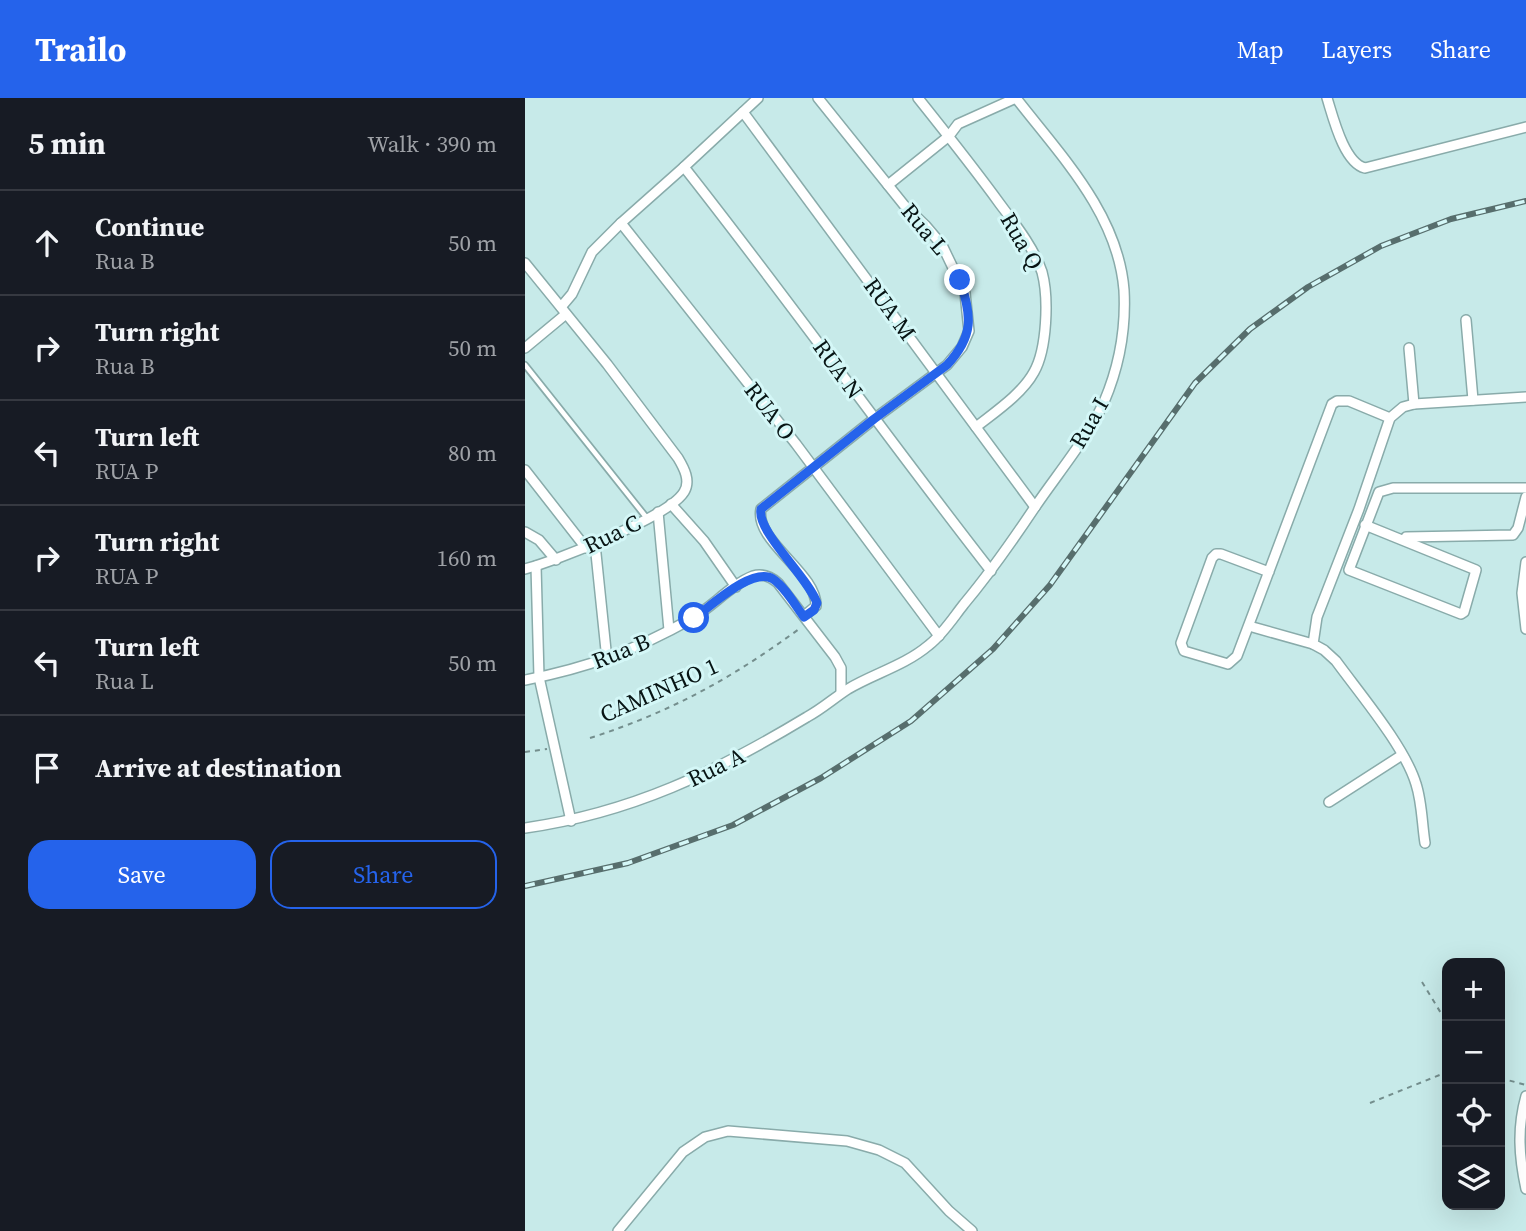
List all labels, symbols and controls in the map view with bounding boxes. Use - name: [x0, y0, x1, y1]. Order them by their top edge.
- text: Trailo: [35, 27, 127, 72]
- text: Map: [1237, 33, 1284, 66]
- text: Layers: [1322, 33, 1392, 66]
- text: Share: [1430, 33, 1491, 66]
- text: 5 min: [28, 123, 106, 164]
- text: Walk · 390 m: [367, 128, 497, 160]
- street label: Rua L: [894, 196, 956, 262]
- street label: Rua Q: [993, 206, 1051, 276]
- text: Continue: [95, 209, 204, 245]
- icon: ahead: [28, 224, 66, 262]
- text: 50 m: [448, 227, 497, 259]
- text: Rua B: [95, 245, 155, 277]
- route end: [944, 264, 975, 295]
- street label: RUA M: [856, 271, 924, 347]
- text: Turn right: [95, 314, 219, 350]
- icon: right: [28, 329, 66, 367]
- text: 50 m: [448, 332, 497, 364]
- street label: RUA N: [805, 333, 871, 405]
- text: Rua B: [95, 350, 155, 382]
- street label: RUA O: [737, 375, 803, 447]
- street label: Rua I: [1062, 392, 1116, 454]
- text: Turn left: [95, 419, 199, 455]
- icon: left: [28, 434, 66, 472]
- text: 80 m: [448, 437, 497, 469]
- text: RUA P: [95, 455, 158, 487]
- street label: Rua C: [578, 507, 646, 561]
- text: Turn right: [95, 524, 219, 560]
- icon: right: [28, 539, 66, 577]
- text: 160 m: [436, 542, 497, 574]
- text: RUA P: [95, 560, 158, 592]
- route start: [678, 602, 709, 633]
- street label: Rua B: [587, 625, 655, 677]
- text: Turn left: [95, 629, 199, 665]
- icon: left: [28, 644, 66, 682]
- text: 50 m: [448, 647, 497, 679]
- street label: CAMINHO 1: [595, 650, 723, 730]
- text: Rua L: [95, 665, 154, 697]
- street label: Rua A: [682, 739, 751, 795]
- icon: arrive: [28, 749, 66, 787]
- text: Arrive at destination: [95, 750, 342, 786]
- button: Save: [28, 840, 256, 909]
- button: Share: [270, 840, 497, 909]
- map controls: [1442, 958, 1505, 1210]
- button: +: [1442, 958, 1505, 1021]
- button: −: [1442, 1021, 1505, 1084]
- button: locate: [1442, 1084, 1505, 1147]
- button: layers: [1442, 1147, 1505, 1210]

